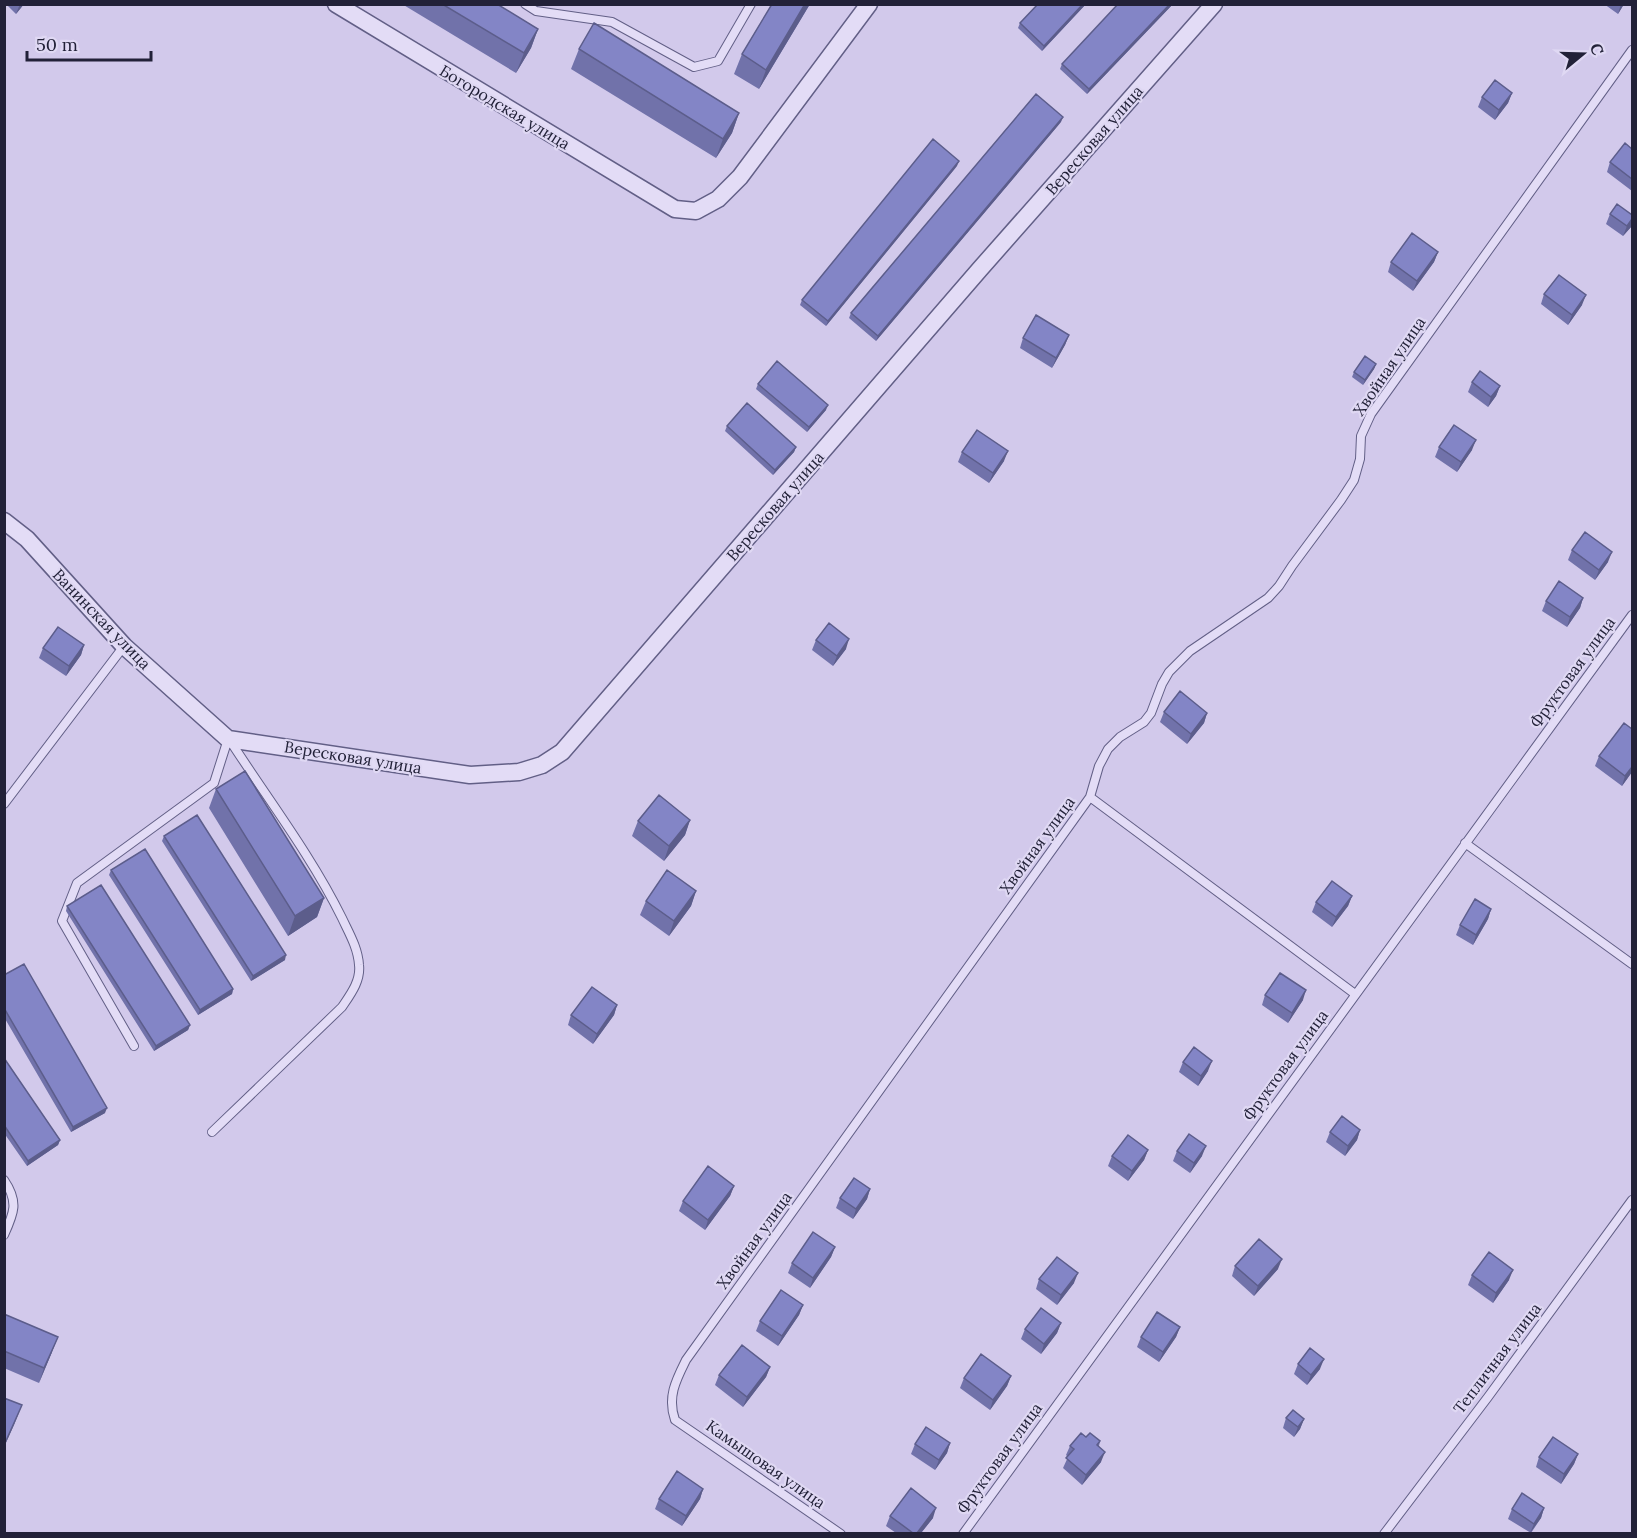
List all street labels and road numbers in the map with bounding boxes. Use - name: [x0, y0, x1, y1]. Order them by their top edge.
- street label: Богородская улица: [436, 60, 574, 154]
- street label: Вересковая улица: [1041, 81, 1147, 199]
- street label: Хвойная улица: [1348, 313, 1430, 419]
- street label: Вересковая улица: [722, 447, 828, 565]
- street label: Ванинская улица: [49, 564, 155, 674]
- street label: Фруктовая улица: [1525, 613, 1619, 731]
- street label: Вересковая улица: [283, 736, 423, 778]
- street label: Хвойная улица: [995, 793, 1079, 897]
- street label: Фруктовая улица: [1238, 1006, 1332, 1124]
- street label: Хвойная улица: [712, 1188, 796, 1292]
- street label: Тепличная улица: [1449, 1299, 1545, 1417]
- street label: Фруктовая улица: [952, 1399, 1046, 1517]
- street label: Камышовая улица: [703, 1415, 829, 1513]

